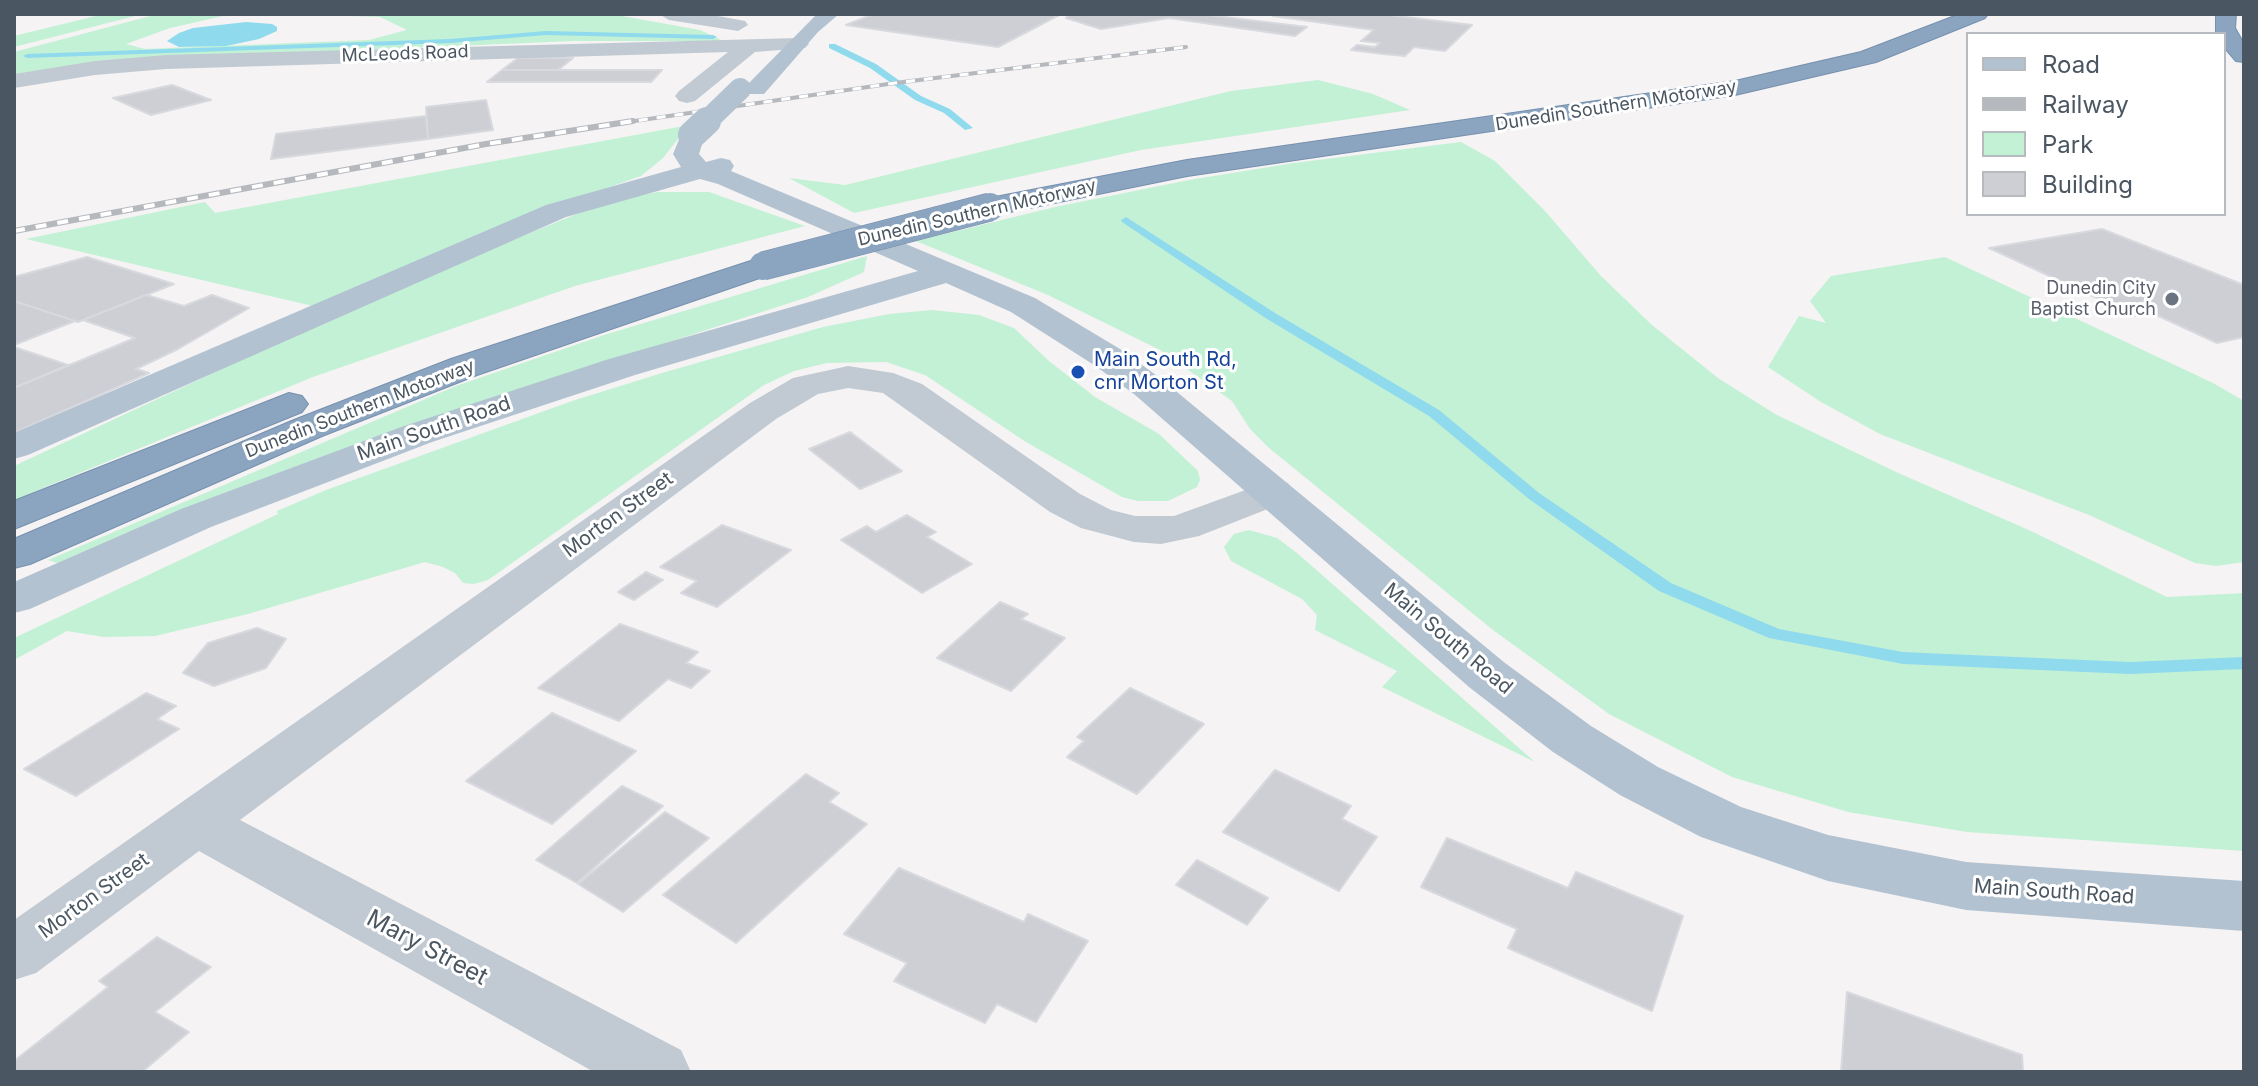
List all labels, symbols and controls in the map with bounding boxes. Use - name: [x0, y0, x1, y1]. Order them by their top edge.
- legend: [1966, 32, 2226, 216]
- street label: McLeods Road: [341, 41, 469, 67]
- text: Road: [2042, 50, 2100, 79]
- street label: Dunedin Southern Motorway: [1494, 76, 1738, 136]
- text: Railway: [2042, 90, 2129, 119]
- text: Park: [2042, 130, 2093, 159]
- text: Building: [2042, 170, 2133, 199]
- street label: Dunedin Southern Motorway: [856, 175, 1098, 251]
- place label: Dunedin City Baptist Church: [2031, 278, 2156, 320]
- marker: Dunedin City Baptist Church: [2163, 290, 2181, 308]
- place label: Main South Rd, cnr Morton St: [1094, 348, 1237, 395]
- street label: Dunedin Southern Motorway: [242, 355, 478, 463]
- marker: Main South Rd, cnr Morton St: [1069, 363, 1087, 381]
- street label: Main South Road: [354, 392, 514, 466]
- street label: Morton Street: [558, 467, 678, 563]
- street label: Main South Road: [1379, 578, 1517, 700]
- street label: Morton Street: [34, 848, 154, 944]
- street label: Main South Road: [1973, 874, 2135, 910]
- street label: Mary Street: [362, 904, 492, 992]

